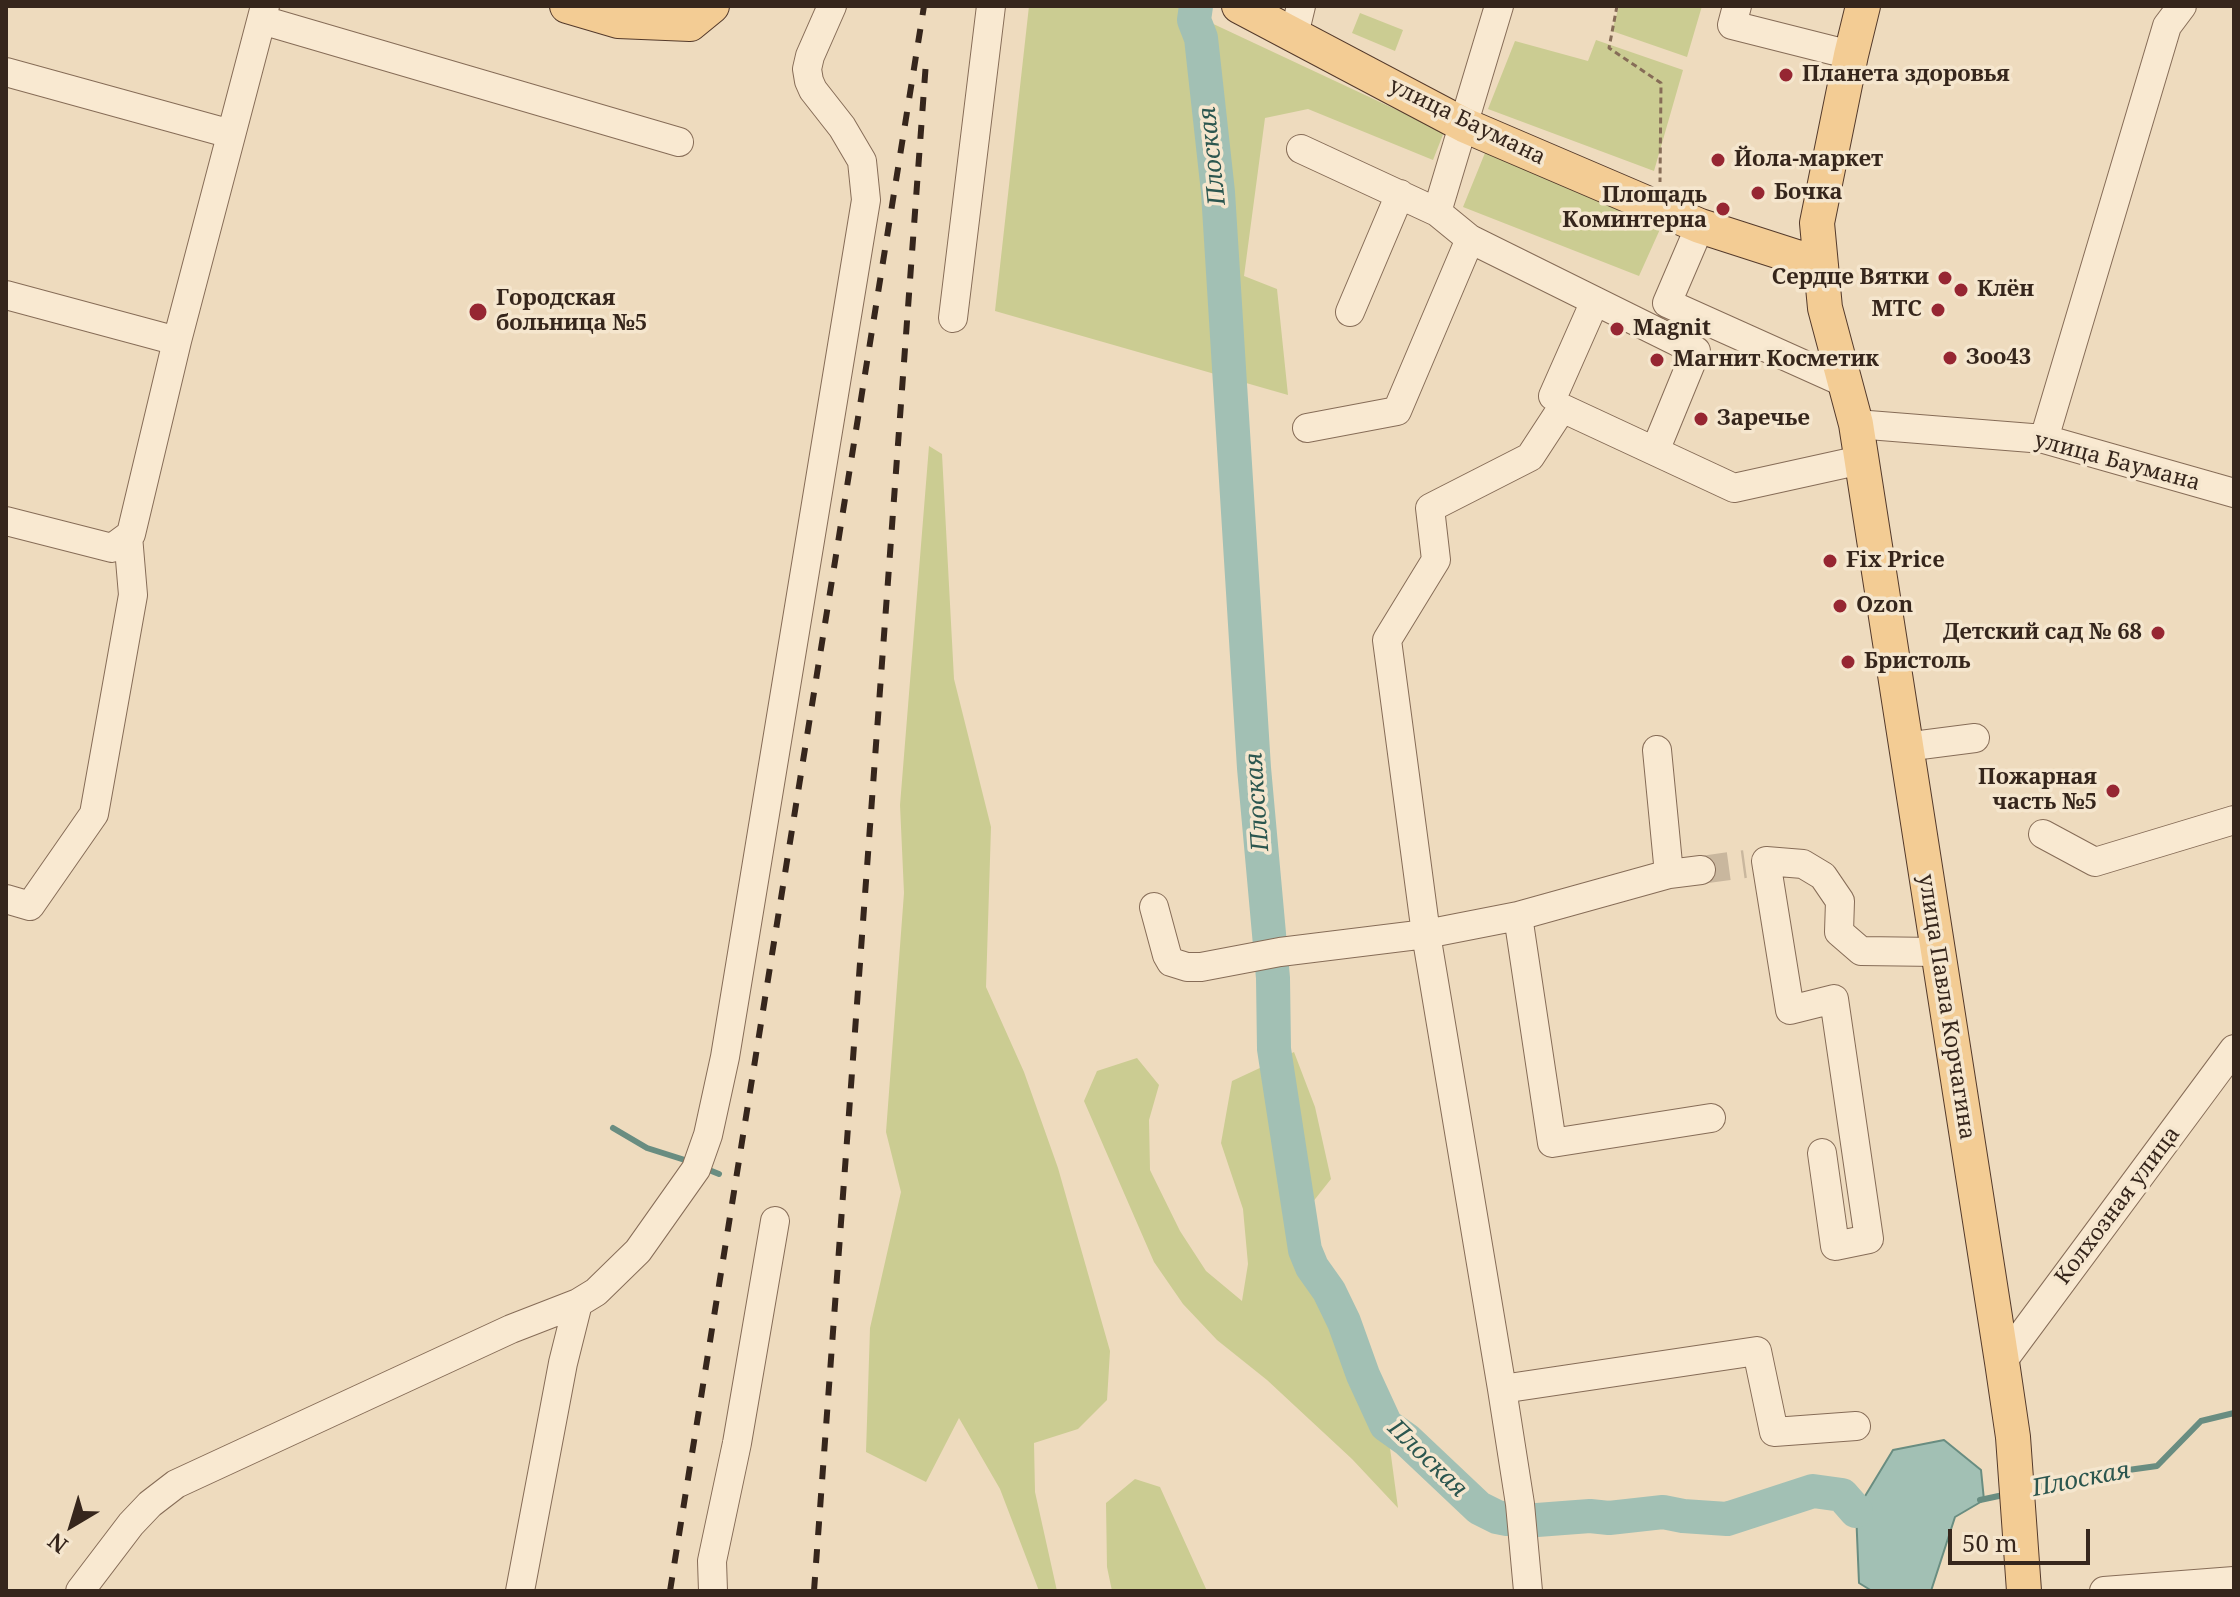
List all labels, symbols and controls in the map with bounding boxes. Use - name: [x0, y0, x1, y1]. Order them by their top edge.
- place label: Планета здоровья: [1802, 62, 2010, 88]
- marker: Планета здоровья: [1777, 66, 1795, 84]
- street label: улица Баумана: [1385, 73, 1549, 171]
- water label: Плоская: [1194, 105, 1232, 207]
- place label: Йола-маркет: [1734, 147, 1883, 173]
- marker: Йола-маркет: [1709, 151, 1727, 169]
- place label: Бочка: [1774, 180, 1843, 206]
- place label: Площадь Коминтерна: [1562, 183, 1707, 234]
- marker: Бочка: [1749, 184, 1767, 202]
- marker: Площадь Коминтерна: [1714, 200, 1732, 218]
- place label: Сердце Вятки: [1772, 265, 1929, 291]
- marker: Сердце Вятки: [1936, 269, 1954, 287]
- place label: Клён: [1977, 277, 2034, 303]
- marker: Клён: [1952, 281, 1970, 299]
- place label: Городская больница №5: [496, 286, 647, 338]
- place label: МТС: [1871, 297, 1922, 323]
- marker: Городская больница №5: [467, 301, 489, 323]
- marker: МТС: [1929, 301, 1947, 319]
- place label: Magnit: [1633, 316, 1711, 342]
- marker: Magnit: [1608, 320, 1626, 338]
- place label: Зоо43: [1966, 345, 2031, 371]
- place label: Магнит Косметик: [1673, 347, 1879, 373]
- marker: Зоо43: [1941, 349, 1959, 367]
- marker: Магнит Косметик: [1648, 351, 1666, 369]
- place label: Заречье: [1717, 406, 1810, 432]
- marker: Заречье: [1692, 410, 1710, 428]
- street label: улица Баумана: [2031, 427, 2203, 497]
- place label: Fix Price: [1846, 548, 1945, 574]
- marker: Fix Price: [1821, 552, 1839, 570]
- place label: Ozon: [1856, 593, 1913, 619]
- marker: Ozon: [1831, 597, 1849, 615]
- place label: Детский сад № 68: [1943, 620, 2142, 646]
- marker: Детский сад № 68: [2149, 624, 2167, 642]
- place label: Бристоль: [1864, 649, 1971, 675]
- marker: Бристоль: [1839, 653, 1857, 671]
- water label: Плоская: [1240, 752, 1276, 852]
- place label: Пожарная часть №5: [1978, 765, 2097, 816]
- marker: Пожарная часть №5: [2104, 782, 2122, 800]
- street label: улица Павла Корчагина: [1912, 872, 1980, 1142]
- street label: Колхозная улица: [2050, 1122, 2186, 1290]
- water label: Плоская: [1381, 1414, 1473, 1504]
- water label: Плоская: [2030, 1456, 2132, 1504]
- north arrow: [32, 1485, 112, 1565]
- scale bar: [1952, 1513, 2094, 1563]
- text: 50 m: [1962, 1526, 2018, 1559]
- text: N: [41, 1527, 73, 1561]

